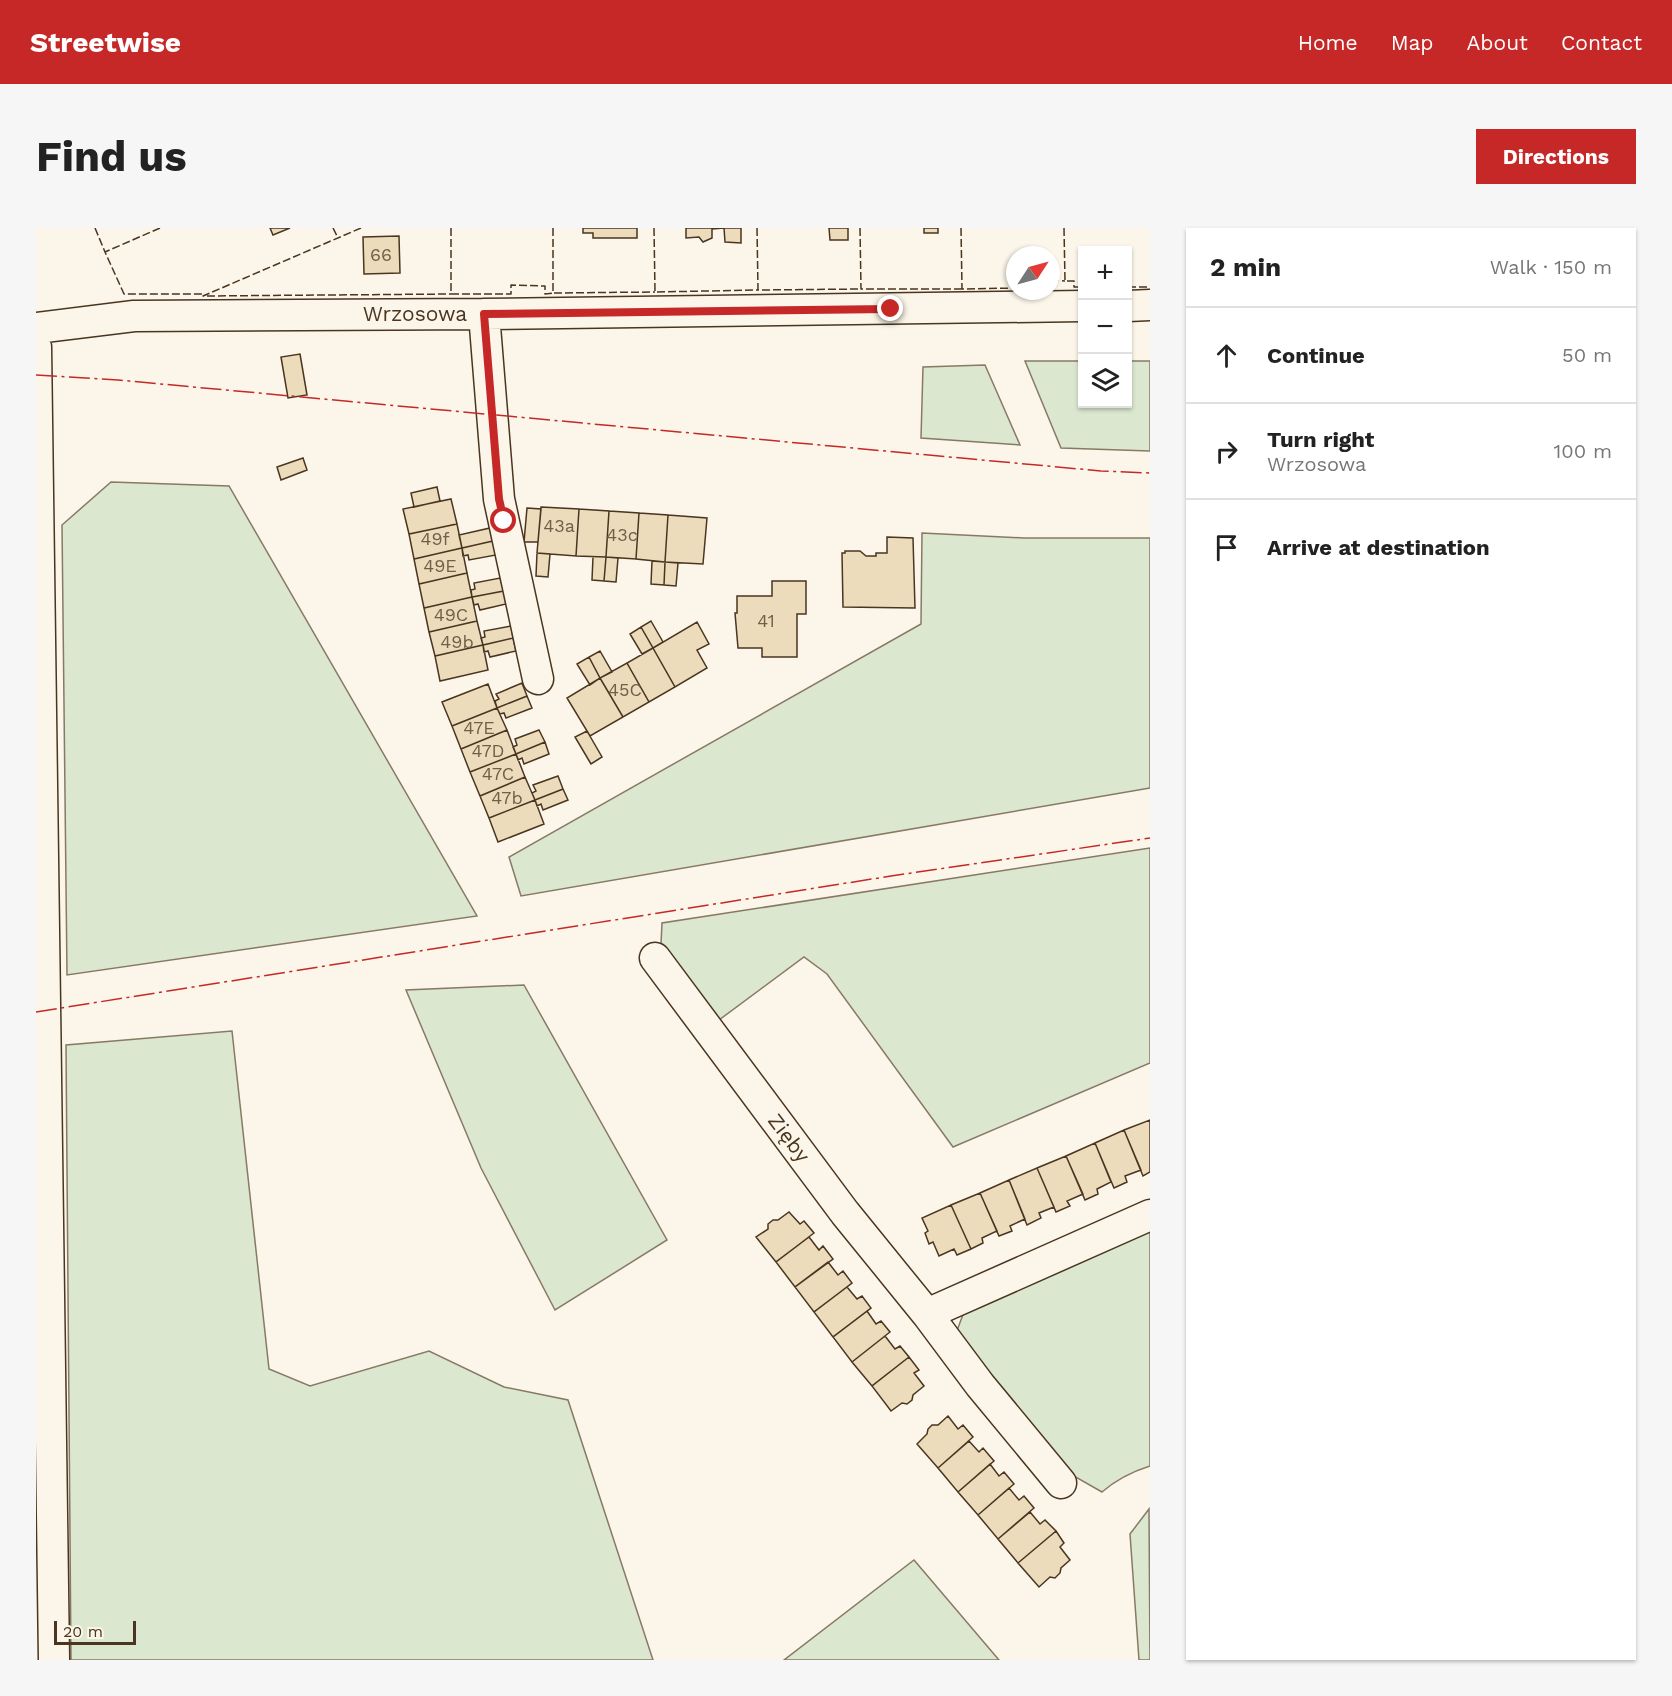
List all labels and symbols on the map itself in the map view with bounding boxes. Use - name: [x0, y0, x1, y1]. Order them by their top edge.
- house number: 66: [370, 244, 392, 265]
- north arrow: [1006, 246, 1060, 300]
- route end: [877, 295, 903, 321]
- street label: Wrzosowa: [363, 301, 467, 326]
- route start: [490, 507, 516, 533]
- house number: 43a: [543, 515, 575, 536]
- house number: 43c: [606, 524, 638, 545]
- house number: 49f: [420, 528, 450, 549]
- house number: 49E: [423, 555, 457, 576]
- house number: 49C: [434, 604, 468, 625]
- house number: 41: [757, 610, 775, 631]
- house number: 49b: [440, 631, 474, 652]
- house number: 45C: [608, 679, 642, 700]
- house number: 47E: [463, 717, 495, 738]
- house number: 47D: [471, 740, 505, 761]
- house number: 47C: [482, 763, 514, 784]
- house number: 47b: [491, 787, 523, 808]
- street label: Zięby: [763, 1108, 816, 1167]
- scale bar: [54, 1618, 136, 1646]

